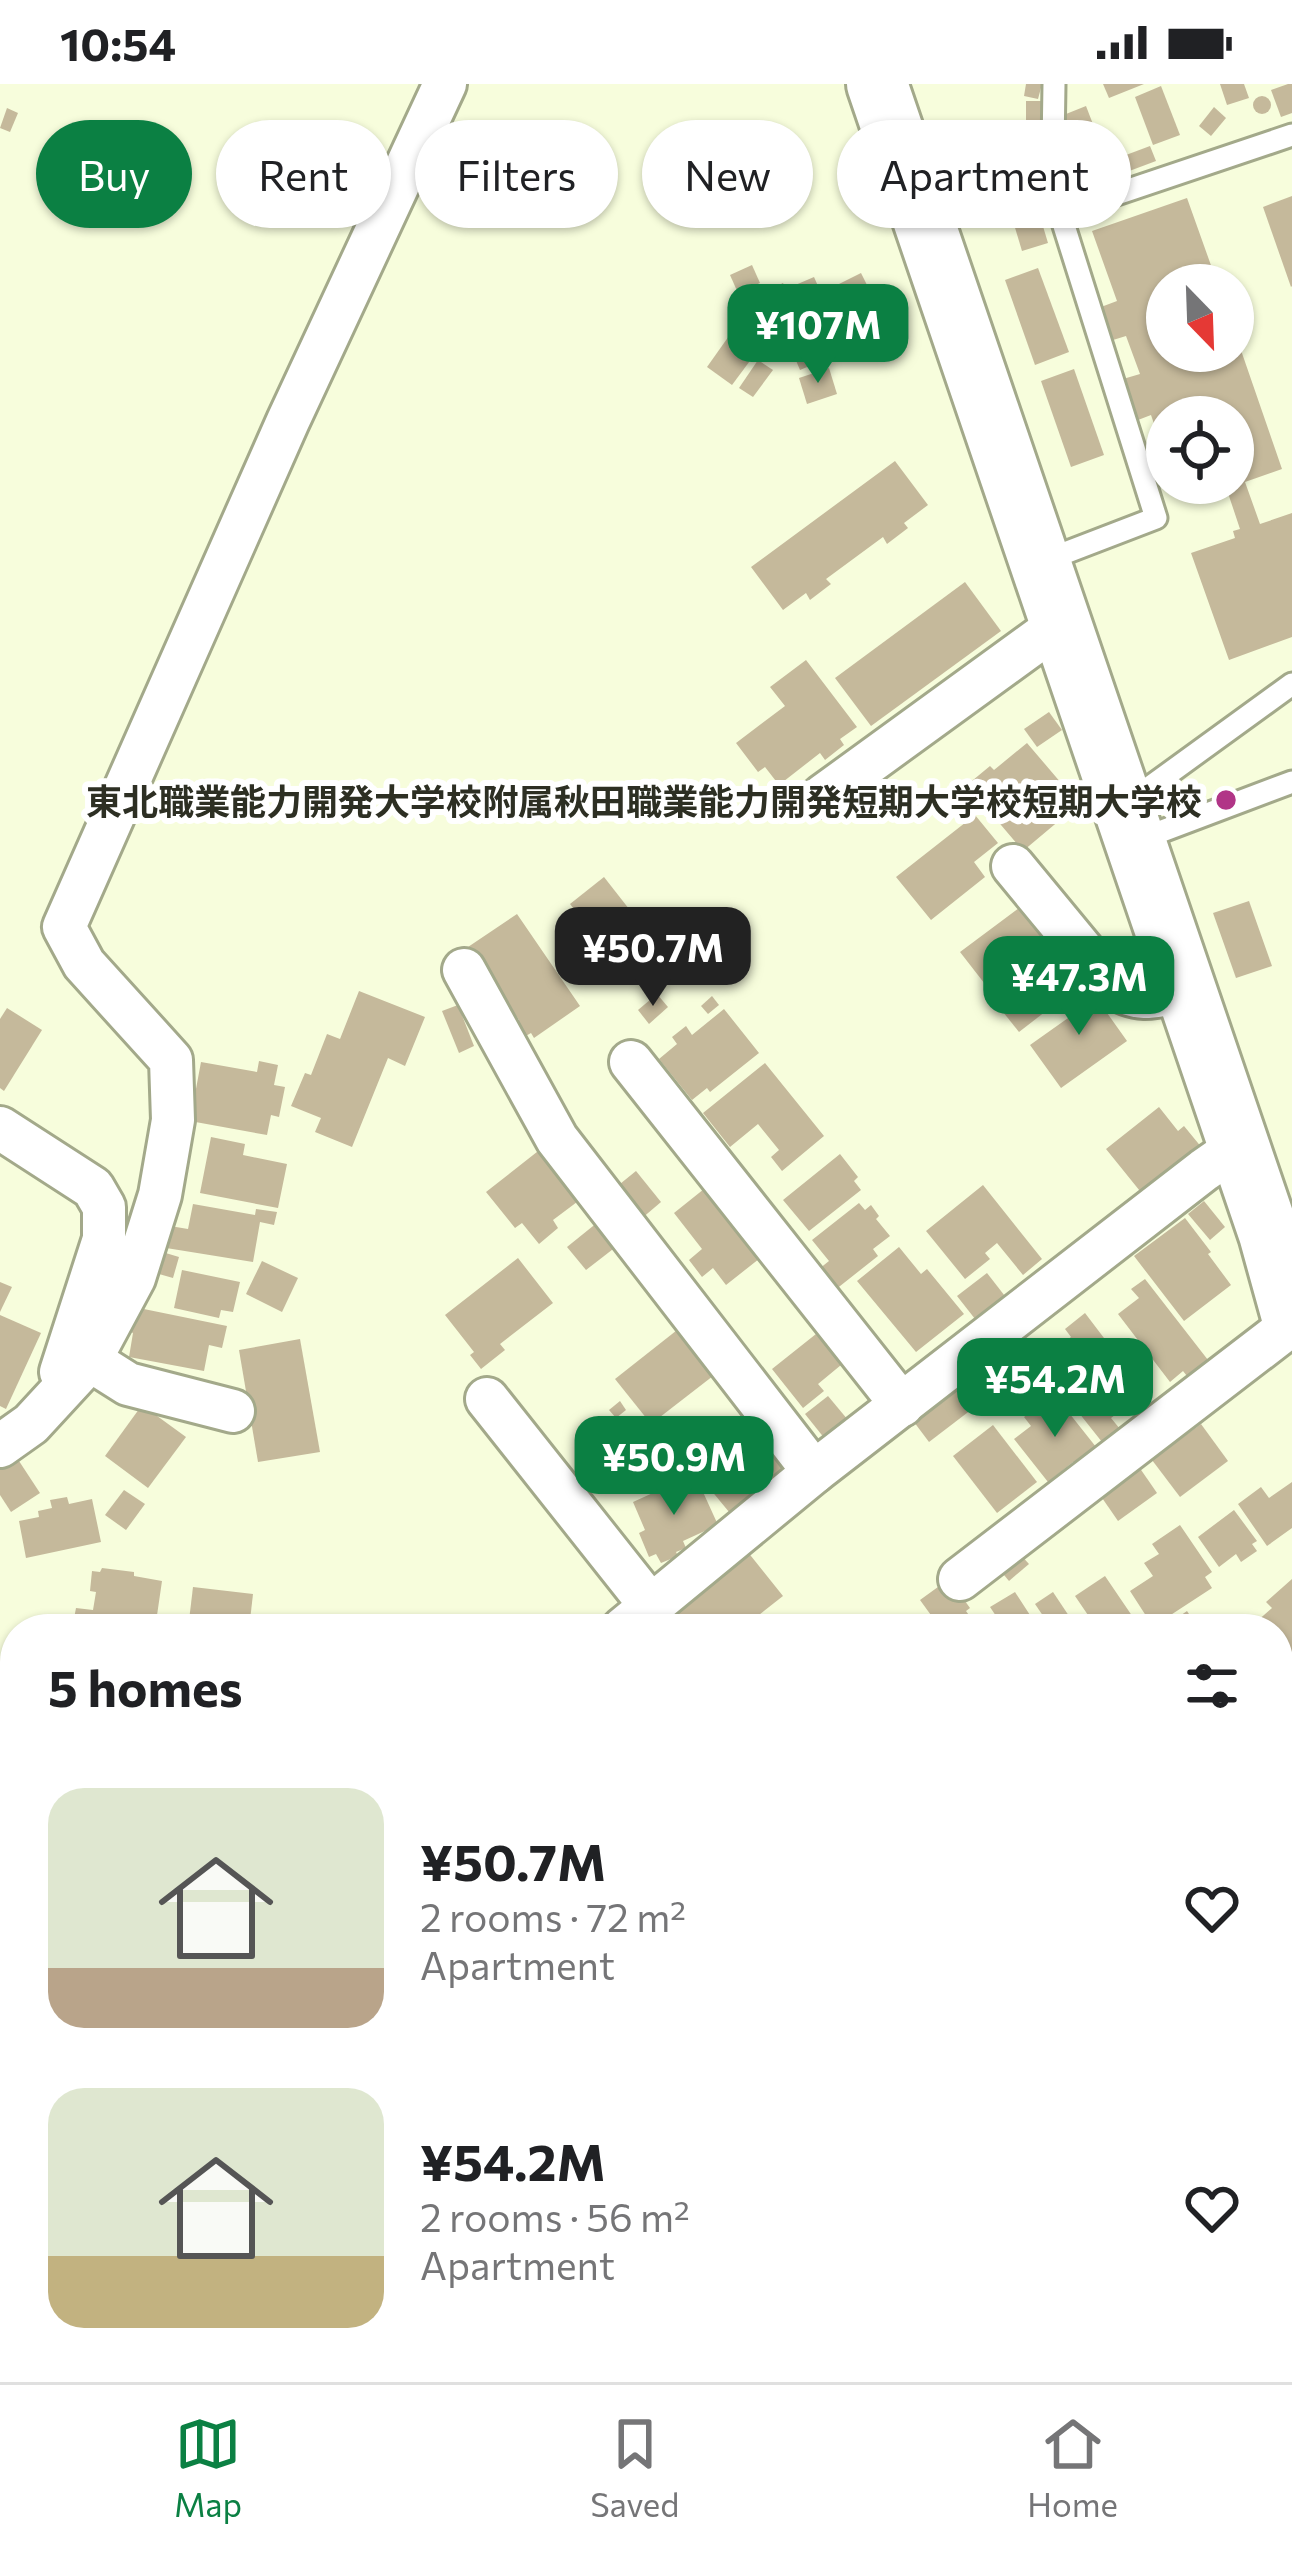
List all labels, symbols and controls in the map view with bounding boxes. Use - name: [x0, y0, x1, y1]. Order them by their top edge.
- text: 10:54: [60, 15, 176, 70]
- chip: Buy: [36, 120, 192, 228]
- chip: Rent: [216, 120, 391, 228]
- chip: Filters: [415, 120, 618, 228]
- chip: New: [642, 120, 813, 228]
- chip: Apartment: [837, 120, 1131, 228]
- north arrow: [1146, 264, 1254, 372]
- map controls: [1146, 264, 1254, 504]
- pin: ¥107M: [734, 284, 902, 386]
- text: ¥107M: [754, 299, 882, 347]
- button: locate: [1146, 396, 1254, 504]
- place label: 東北職業能力開発大学校附属秋田職業能力開発短期大学校短期大学校: [86, 778, 1202, 822]
- marker: 東北職業能力開発大学校附属秋田職業能力開発短期大学校短期大学校: [1213, 787, 1239, 813]
- pin: ¥50.7M: [555, 907, 751, 1009]
- text: ¥50.7M: [582, 922, 724, 970]
- pin: ¥47.3M: [981, 936, 1177, 1038]
- text: ¥47.3M: [1010, 951, 1148, 999]
- pin: ¥54.2M: [957, 1338, 1153, 1440]
- text: ¥54.2M: [984, 1353, 1126, 1401]
- pin: ¥50.9M: [576, 1416, 772, 1518]
- text: ¥50.9M: [602, 1431, 746, 1479]
- icon: filters: [1179, 1653, 1245, 1719]
- text: 5 homes: [48, 1655, 243, 1718]
- text: ¥50.7M: [420, 1829, 606, 1892]
- icon: home: [144, 1836, 288, 1980]
- icon: heart: [1179, 1875, 1245, 1941]
- text: 2 rooms · 72 m²: [420, 1892, 686, 1940]
- text: Apartment: [420, 1940, 615, 1988]
- text: ¥54.2M: [420, 2129, 606, 2192]
- icon: home: [144, 2136, 288, 2280]
- icon: heart: [1179, 2175, 1245, 2241]
- text: 2 rooms · 56 m²: [420, 2192, 690, 2240]
- text: Apartment: [420, 2240, 615, 2288]
- tab: Map: [174, 2411, 242, 2524]
- tab: Saved: [590, 2411, 679, 2524]
- tab: Home: [1027, 2411, 1118, 2524]

